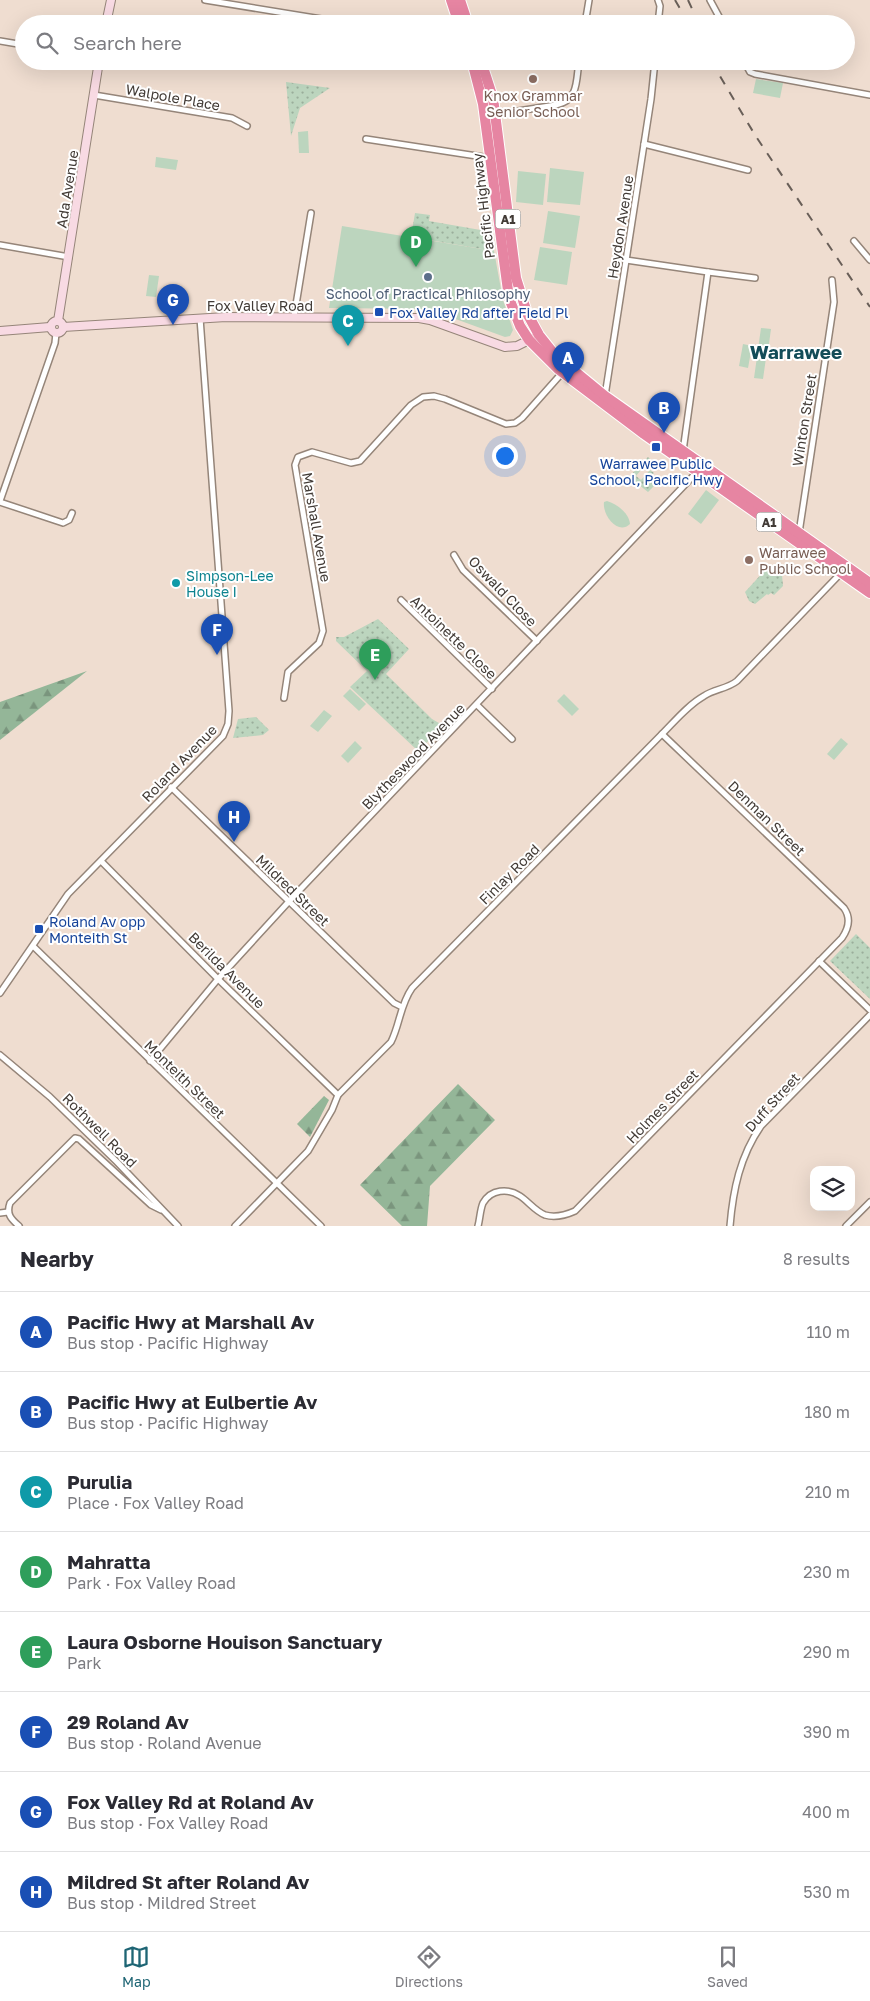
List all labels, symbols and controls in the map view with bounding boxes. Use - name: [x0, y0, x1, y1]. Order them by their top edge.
- search box: [15, 15, 855, 70]
- icon: search: [33, 29, 61, 57]
- text: Search here: [73, 31, 182, 54]
- marker: Knox Grammar Senior School: [527, 73, 539, 85]
- street label: Walpole Place: [124, 80, 222, 114]
- place label: Knox Grammar Senior School: [484, 87, 583, 120]
- street label: Ada Avenue: [52, 149, 82, 229]
- street label: Pacific Highway: [468, 152, 498, 260]
- street label: Heydon Avenue: [603, 174, 637, 280]
- road number: A1: [496, 210, 520, 228]
- pin: D: [400, 226, 432, 267]
- marker: School of Practical Philosophy: [422, 271, 434, 283]
- pin: G: [157, 284, 189, 325]
- place label: School of Practical Philosophy: [326, 285, 530, 302]
- street label: Fox Valley Road: [207, 297, 313, 314]
- place label: Fox Valley Rd after Field Pl: [389, 304, 569, 321]
- pin: C: [332, 305, 364, 346]
- marker: Fox Valley Rd after Field Pl: [373, 306, 385, 318]
- district label: Warrawee: [750, 340, 842, 363]
- pin: A: [552, 342, 584, 383]
- street label: Winton Street: [788, 373, 820, 467]
- pin: B: [648, 392, 680, 433]
- marker: Warrawee Public School, Pacific Hwy: [650, 441, 662, 453]
- your location: [492, 443, 518, 469]
- place label: Warrawee Public School, Pacific Hwy: [589, 455, 723, 488]
- street label: Marshall Avenue: [299, 471, 335, 583]
- road number: A1: [756, 512, 782, 532]
- place label: Warrawee Public School: [759, 544, 851, 577]
- street label: Oswald Close: [465, 552, 541, 630]
- marker: Warrawee Public School: [743, 554, 755, 566]
- place label: Simpson-Lee House I: [186, 567, 274, 600]
- marker: Simpson-Lee House I: [170, 577, 182, 589]
- street label: Antoinette Close: [408, 592, 500, 682]
- pin: F: [201, 614, 233, 655]
- pin: E: [359, 639, 391, 680]
- street label: Blytheswood Avenue: [358, 699, 468, 813]
- street label: Roland Avenue: [138, 721, 220, 805]
- street label: Denman Street: [725, 777, 809, 859]
- pin: H: [218, 801, 250, 842]
- street label: Finlay Road: [475, 840, 543, 908]
- street label: Mildred Street: [253, 851, 333, 929]
- place label: Roland Av opp Monteith St: [49, 913, 145, 946]
- marker: Roland Av opp Monteith St: [33, 923, 45, 935]
- street label: Berilda Avenue: [185, 928, 269, 1012]
- street label: Monteith Street: [141, 1036, 229, 1122]
- street label: Holmes Street: [622, 1065, 702, 1147]
- street label: Duff Street: [741, 1069, 803, 1135]
- street label: Rothwell Road: [59, 1089, 141, 1171]
- map controls: [810, 1166, 855, 1211]
- button: layers: [810, 1166, 855, 1211]
- text: Nearby: [20, 1246, 94, 1272]
- text: 8 results: [783, 1249, 850, 1269]
- text: Pacific Hwy at Marshall Av: [67, 1310, 314, 1333]
- text: A: [30, 1322, 42, 1342]
- text: 110 m: [806, 1322, 850, 1342]
- text: Bus stop · Pacific Highway: [67, 1333, 269, 1353]
- text: Pacific Hwy at Eulbertie Av: [67, 1390, 317, 1413]
- text: B: [30, 1402, 42, 1422]
- text: 180 m: [804, 1402, 850, 1422]
- text: Bus stop · Pacific Highway: [67, 1413, 269, 1433]
- text: Purulia: [67, 1470, 132, 1493]
- text: C: [30, 1482, 42, 1502]
- text: 210 m: [805, 1482, 850, 1502]
- text: Place · Fox Valley Road: [67, 1493, 244, 1513]
- text: Mahratta: [67, 1550, 151, 1573]
- text: D: [30, 1562, 42, 1582]
- text: 230 m: [803, 1562, 850, 1582]
- text: Park · Fox Valley Road: [67, 1573, 236, 1593]
- text: Laura Osborne Houison Sanctuary: [67, 1630, 382, 1653]
- text: E: [31, 1642, 41, 1662]
- text: 290 m: [803, 1642, 850, 1662]
- text: Park: [67, 1653, 102, 1673]
- text: 29 Roland Av: [67, 1710, 189, 1733]
- text: F: [31, 1722, 41, 1742]
- text: 390 m: [803, 1722, 850, 1742]
- text: Bus stop · Roland Avenue: [67, 1733, 262, 1753]
- text: Fox Valley Rd at Roland Av: [67, 1790, 314, 1813]
- text: G: [30, 1802, 42, 1822]
- text: 400 m: [802, 1802, 850, 1822]
- text: Bus stop · Fox Valley Road: [67, 1813, 268, 1833]
- text: Mildred St after Roland Av: [67, 1870, 310, 1893]
- text: H: [30, 1882, 42, 1902]
- text: 530 m: [803, 1882, 850, 1902]
- text: Bus stop · Mildred Street: [67, 1893, 256, 1913]
- tab: Map: [122, 1943, 151, 1990]
- tab: Directions: [395, 1943, 463, 1990]
- tab: Saved: [707, 1943, 748, 1990]

